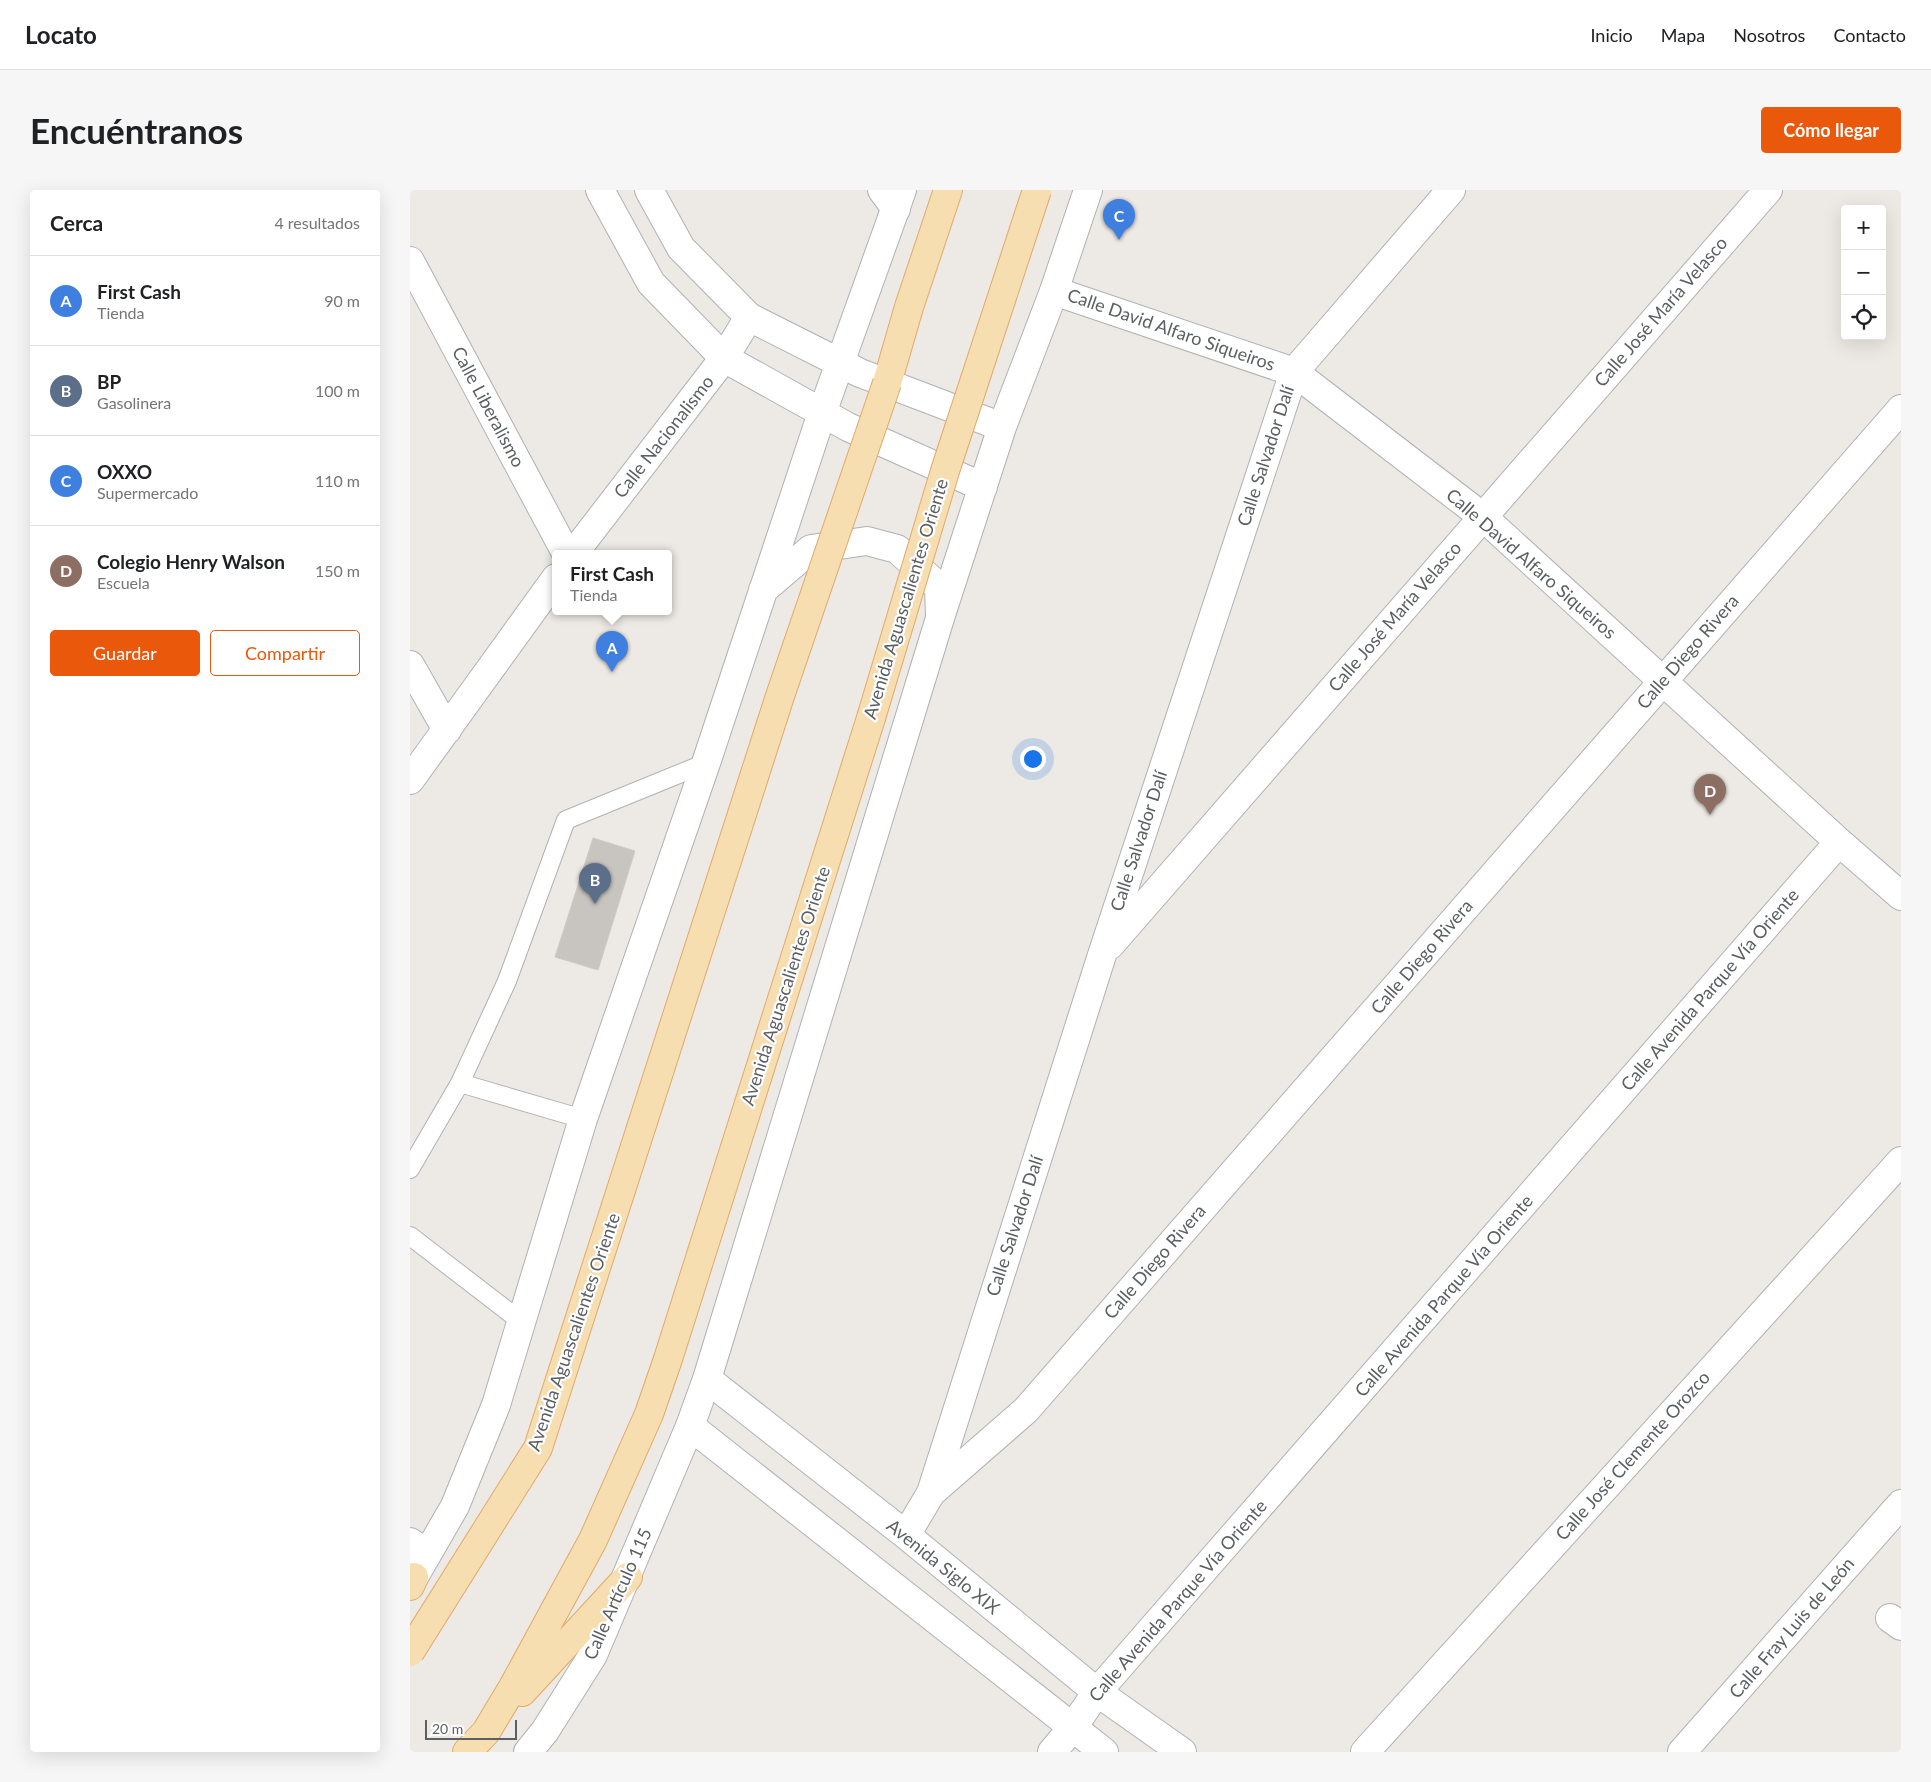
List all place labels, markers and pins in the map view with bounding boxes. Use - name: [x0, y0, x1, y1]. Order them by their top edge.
- pin: C: [1103, 199, 1135, 240]
- pin: A: [596, 631, 628, 672]
- pin: D: [1694, 774, 1726, 815]
- pin: B: [579, 863, 611, 904]

